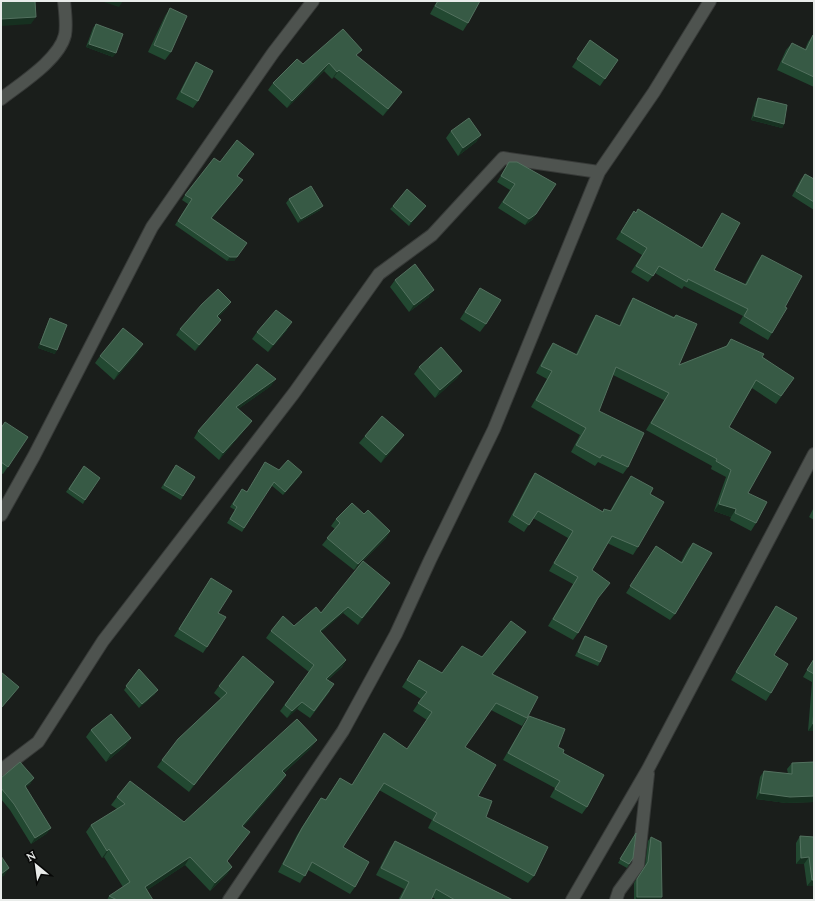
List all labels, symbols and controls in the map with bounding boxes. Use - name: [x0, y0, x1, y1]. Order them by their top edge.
- north arrow: [16, 845, 56, 885]
- text: N: [24, 848, 39, 864]

